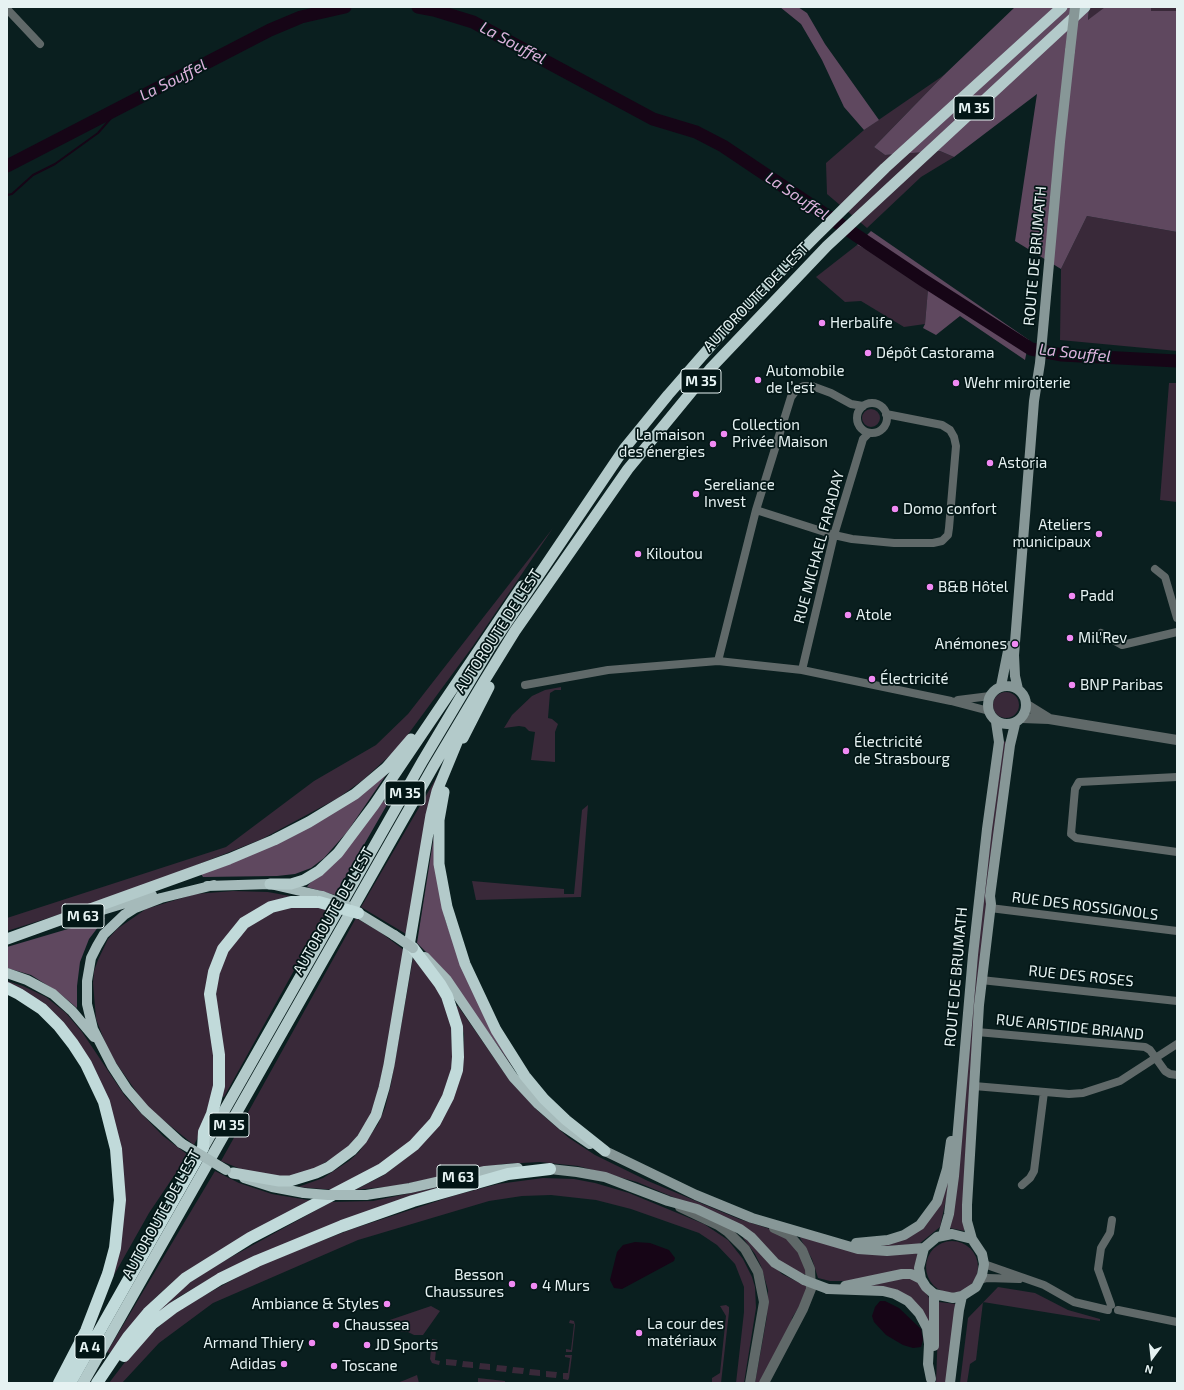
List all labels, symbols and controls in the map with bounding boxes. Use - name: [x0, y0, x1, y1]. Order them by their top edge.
- water label: La Souffel: [476, 18, 550, 68]
- water label: La Souffel: [136, 55, 210, 105]
- road number: M 35: [954, 96, 994, 120]
- water label: La Souffel: [762, 168, 832, 224]
- street label: ROUTE DE BRUMATH: [1020, 185, 1050, 327]
- street label: AUTOROUTE DE L’EST: [699, 239, 813, 355]
- place label: Herbalife: [830, 314, 893, 332]
- marker: Herbalife: [817, 318, 827, 328]
- water label: La Souffel: [1038, 340, 1112, 366]
- place label: Dépôt Castorama: [876, 344, 995, 362]
- marker: Dépôt Castorama: [863, 348, 873, 358]
- place label: Automobile de l’est: [766, 362, 845, 397]
- road number: M 35: [681, 369, 721, 393]
- place label: Wehr miroiterie: [964, 374, 1071, 392]
- marker: Automobile de l’est: [753, 375, 763, 385]
- marker: Wehr miroiterie: [951, 378, 961, 388]
- place label: Collection Privée Maison: [732, 416, 828, 451]
- place label: La maison des énergies: [619, 426, 705, 461]
- marker: Collection Privée Maison: [719, 429, 729, 439]
- marker: La maison des énergies: [708, 439, 718, 449]
- place label: Astoria: [998, 454, 1047, 472]
- marker: Astoria: [985, 458, 995, 468]
- street label: RUE MICHAEL FARADAY: [790, 469, 848, 625]
- place label: Sereliance Invest: [704, 476, 775, 511]
- marker: Sereliance Invest: [691, 489, 701, 499]
- place label: Domo confort: [903, 500, 997, 518]
- marker: Domo confort: [890, 504, 900, 514]
- place label: Ateliers municipaux: [1012, 516, 1091, 551]
- marker: Ateliers municipaux: [1094, 529, 1104, 539]
- place label: Kiloutou: [646, 545, 703, 563]
- marker: Kiloutou: [633, 549, 643, 559]
- street label: AUTOROUTE DE L’EST: [451, 566, 545, 696]
- place label: B&B Hôtel: [938, 578, 1008, 596]
- marker: B&B Hôtel: [925, 582, 935, 592]
- place label: Padd: [1080, 587, 1114, 605]
- marker: Padd: [1067, 591, 1077, 601]
- place label: Atole: [856, 606, 892, 624]
- marker: Atole: [843, 610, 853, 620]
- place label: Mil'Rev: [1078, 629, 1127, 647]
- marker: Mil'Rev: [1065, 633, 1075, 643]
- place label: Anémones: [935, 635, 1007, 653]
- marker: Anémones: [1010, 639, 1020, 649]
- place label: Électricité: [880, 670, 949, 688]
- marker: Électricité: [867, 674, 877, 684]
- place label: BNP Paribas: [1080, 676, 1163, 694]
- marker: BNP Paribas: [1067, 680, 1077, 690]
- place label: Électricité de Strasbourg: [854, 733, 950, 768]
- marker: Électricité de Strasbourg: [841, 746, 851, 756]
- road number: M 35: [385, 781, 425, 805]
- street label: AUTOROUTE DE L’EST: [289, 844, 377, 978]
- street label: RUE DES ROSSIGNOLS: [1011, 888, 1159, 924]
- road number: M 63: [62, 904, 104, 928]
- street label: ROUTE DE BRUMATH: [941, 906, 971, 1048]
- street label: RUE DES ROSES: [1028, 962, 1134, 990]
- street label: RUE ARISTIDE BRIAND: [995, 1010, 1145, 1044]
- road number: M 35: [209, 1113, 249, 1137]
- street label: AUTOROUTE DE L’EST: [118, 1146, 204, 1282]
- road number: M 63: [437, 1165, 479, 1189]
- place label: Besson Chaussures: [425, 1266, 504, 1301]
- place label: 4 Murs: [542, 1277, 590, 1295]
- marker: Besson Chaussures: [507, 1279, 517, 1289]
- marker: 4 Murs: [529, 1281, 539, 1291]
- place label: Ambiance & Styles: [252, 1295, 379, 1313]
- marker: Ambiance & Styles: [382, 1299, 392, 1309]
- place label: La cour des matériaux: [647, 1315, 724, 1350]
- place label: Chaussea: [344, 1316, 410, 1334]
- marker: Chaussea: [331, 1320, 341, 1330]
- marker: La cour des matériaux: [634, 1328, 644, 1338]
- place label: Armand Thiery: [203, 1334, 304, 1352]
- road number: A 4: [75, 1335, 105, 1359]
- place label: JD Sports: [375, 1336, 438, 1354]
- marker: Armand Thiery: [307, 1338, 317, 1348]
- north arrow: [1132, 1338, 1172, 1378]
- marker: JD Sports: [362, 1340, 372, 1350]
- place label: Adidas: [230, 1355, 276, 1373]
- place label: Toscane: [342, 1357, 398, 1375]
- marker: Adidas: [279, 1359, 289, 1369]
- marker: Toscane: [329, 1361, 339, 1371]
- text: N: [1143, 1363, 1154, 1377]

